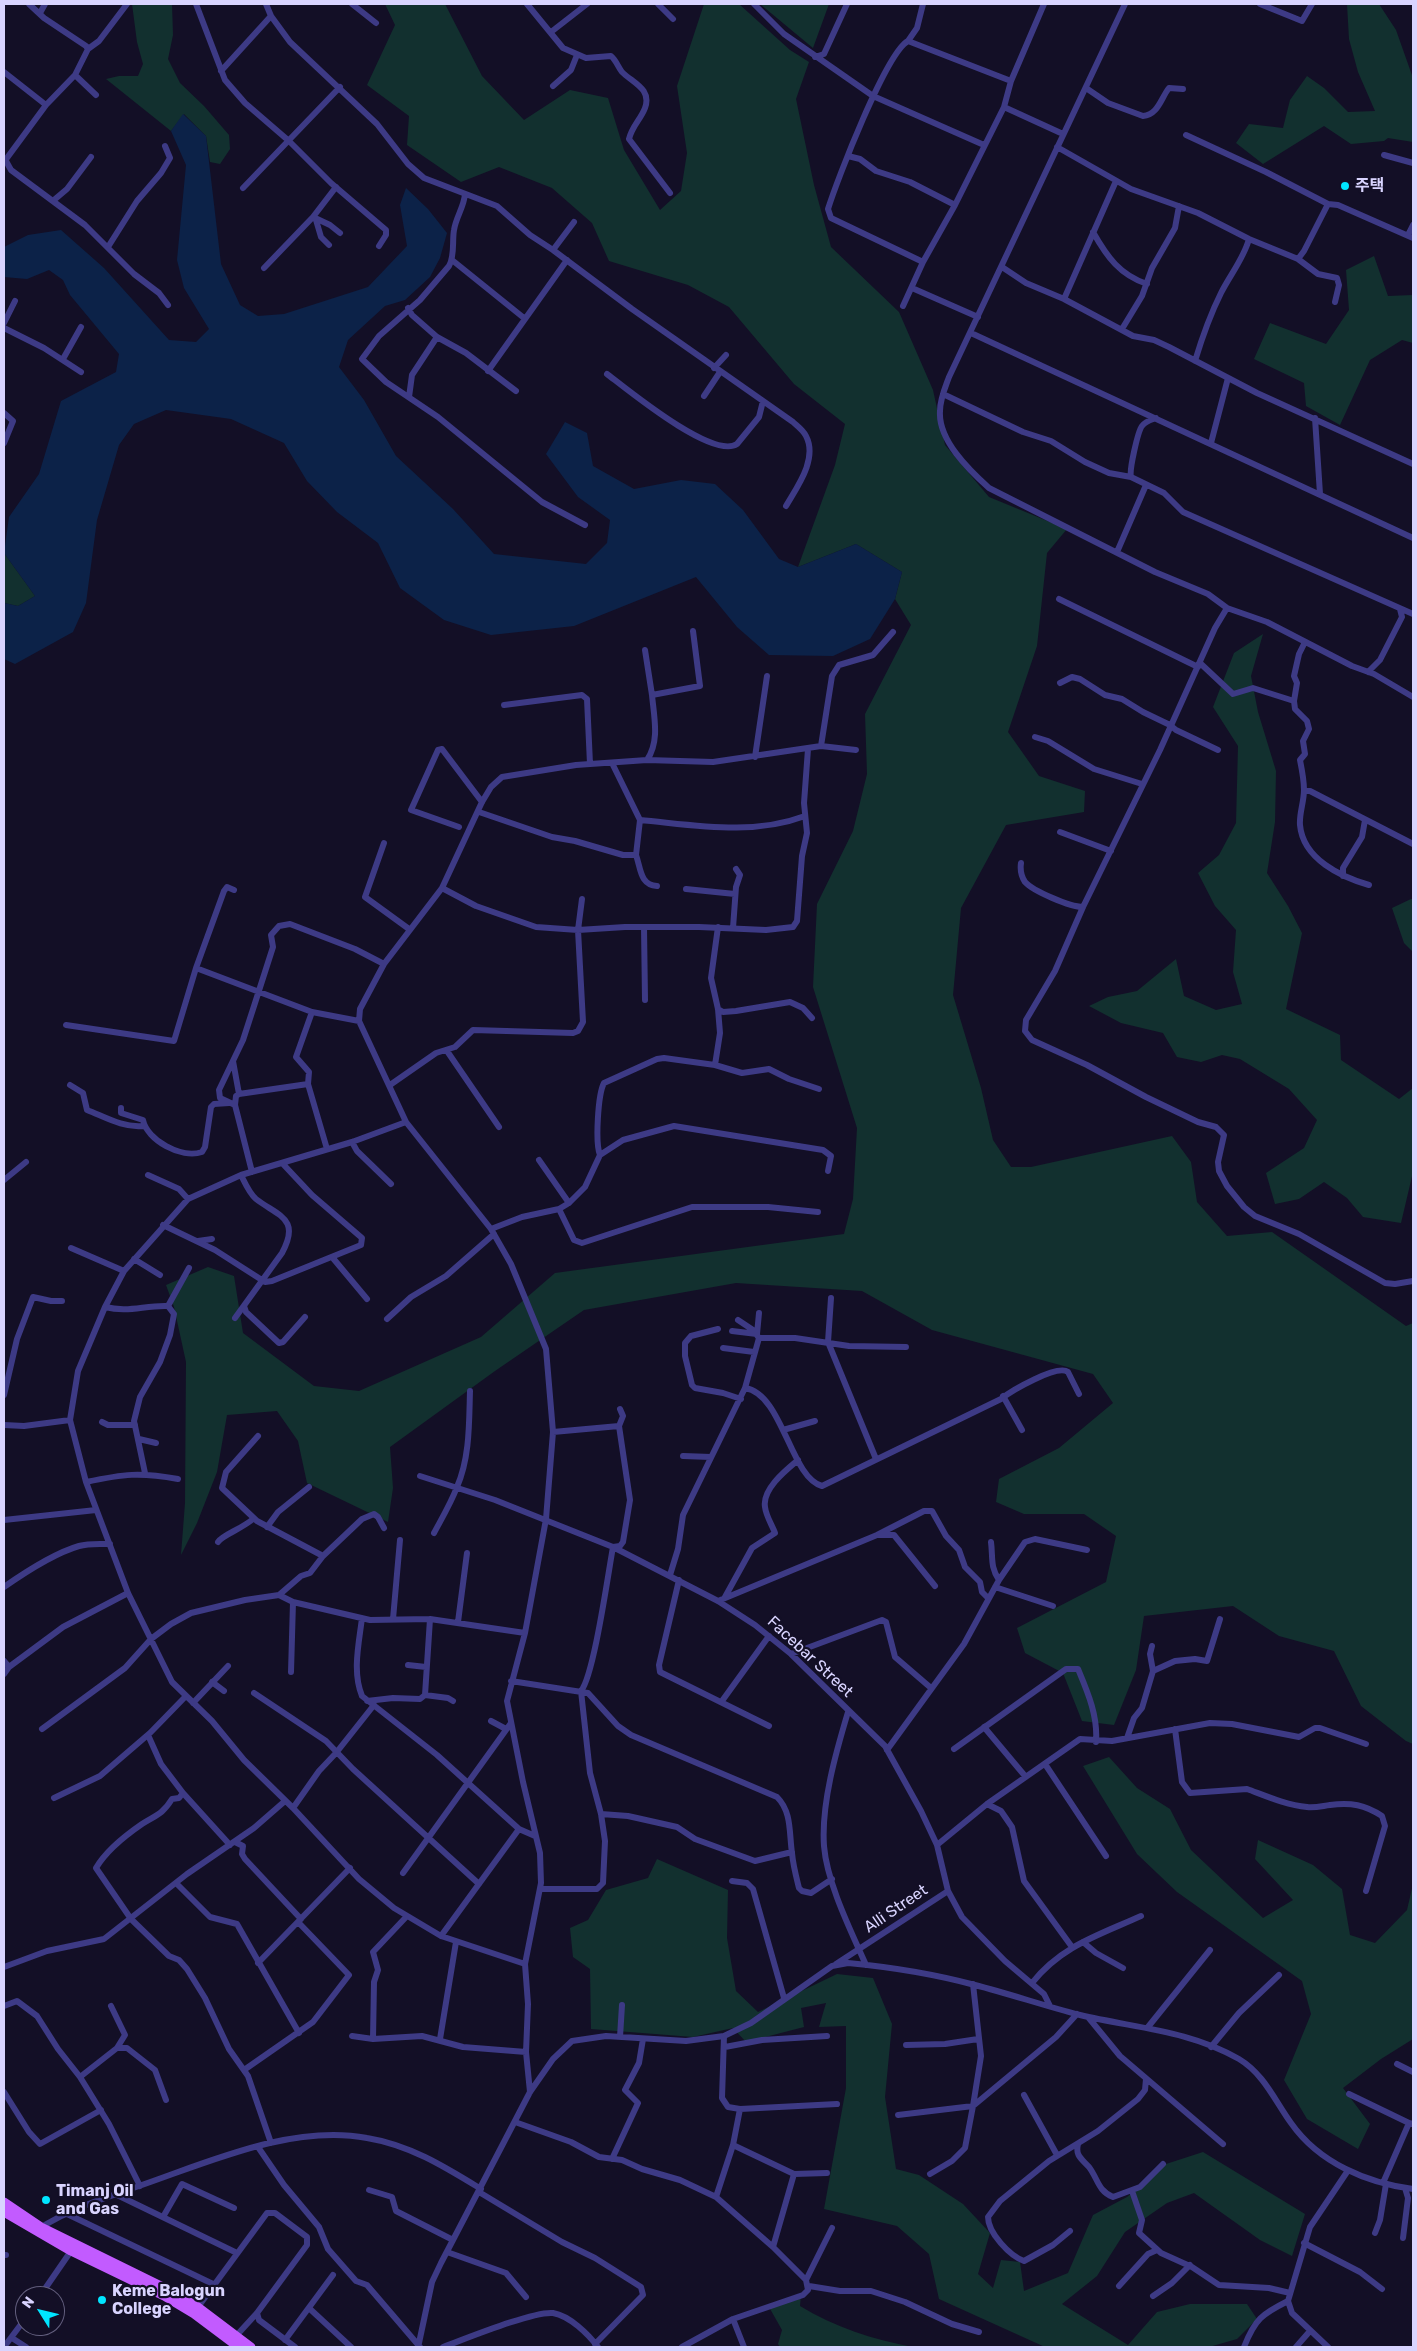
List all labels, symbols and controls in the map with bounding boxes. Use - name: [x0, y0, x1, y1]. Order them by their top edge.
- place label: 주택: [1355, 176, 1384, 196]
- marker: 주택: [1339, 180, 1351, 192]
- street label: Facebar Street: [763, 1612, 857, 1702]
- street label: Alli Street: [861, 1881, 931, 1937]
- place label: Timanj Oil and Gas: [56, 2181, 134, 2219]
- marker: Timanj Oil and Gas: [40, 2194, 52, 2206]
- place label: Keme Balogun College: [112, 2281, 225, 2319]
- north arrow: [15, 2286, 65, 2336]
- text: N: [18, 2293, 38, 2312]
- marker: Keme Balogun College: [96, 2294, 108, 2306]

